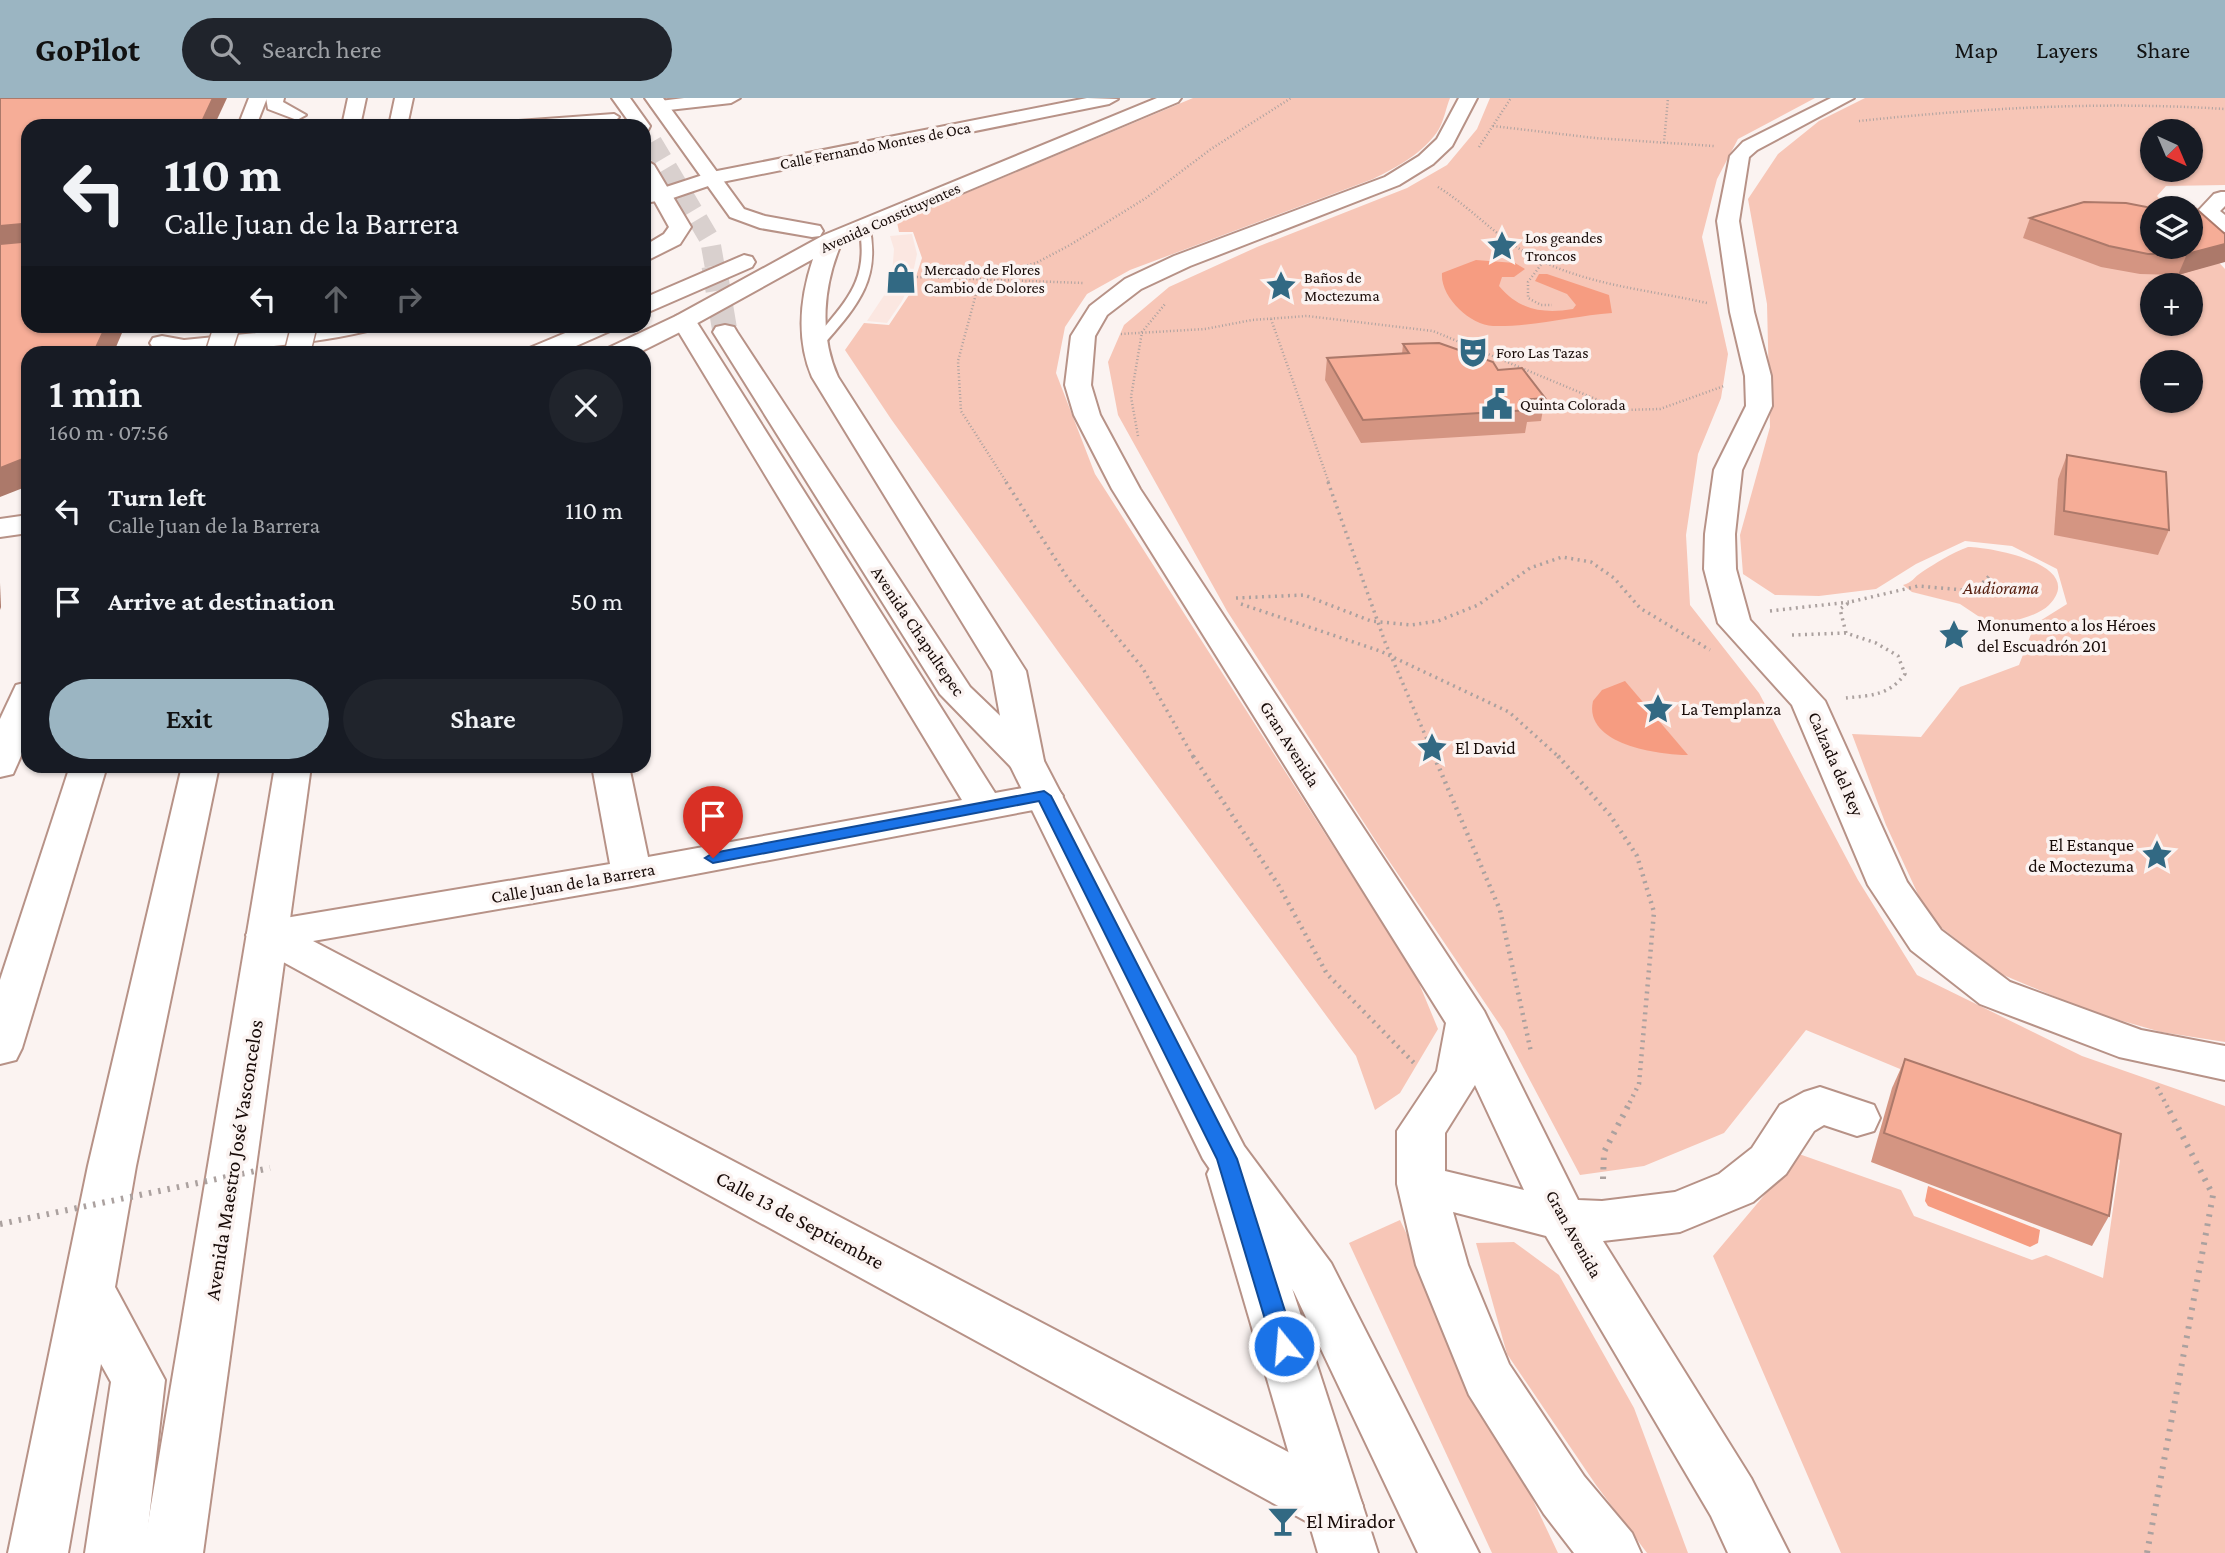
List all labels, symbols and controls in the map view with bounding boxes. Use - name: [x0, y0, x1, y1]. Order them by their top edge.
- search box: [182, 18, 672, 81]
- icon: search: [206, 30, 244, 68]
- text: GoPilot: [35, 31, 140, 68]
- text: Search here: [262, 35, 381, 64]
- text: Map: [1954, 36, 1998, 63]
- text: Layers: [2036, 36, 2098, 63]
- text: Share: [2136, 36, 2190, 63]
- street label: Calle Fernando Montes de Oca: [778, 119, 972, 172]
- north arrow: [2140, 119, 2203, 182]
- map controls: [2140, 119, 2203, 413]
- icon: left: [49, 147, 140, 238]
- text: 110 m: [164, 147, 281, 202]
- street label: Avenida Constituyentes: [818, 179, 963, 257]
- button: layers: [2140, 196, 2203, 259]
- text: Calle Juan de la Barrera: [164, 205, 459, 241]
- place icon: Los geandes Troncos: [1485, 229, 1519, 263]
- place label: Los geandes Troncos: [1525, 229, 1603, 264]
- shop icon: Mercado de Flores Cambio de Dolores: [884, 261, 918, 295]
- place label: Mercado de Flores Cambio de Dolores: [924, 261, 1045, 296]
- place icon: Baños de Moctezuma: [1264, 269, 1298, 303]
- place label: Baños de Moctezuma: [1304, 269, 1380, 304]
- button: +: [2140, 273, 2203, 336]
- icon: left: [244, 280, 282, 318]
- icon: ahead: [317, 280, 355, 318]
- icon: right: [390, 280, 428, 318]
- theatre icon: Foro Las Tazas: [1456, 335, 1490, 369]
- place label: Foro Las Tazas: [1496, 344, 1588, 361]
- button: −: [2140, 350, 2203, 413]
- text: 1 min: [49, 369, 142, 416]
- button: close: [549, 369, 623, 443]
- public building icon: Quinta Colorada: [1480, 387, 1514, 421]
- place label: Quinta Colorada: [1520, 396, 1626, 413]
- text: 160 m · 07:56: [49, 419, 169, 445]
- text: Turn left: [108, 483, 206, 512]
- icon: left: [49, 492, 87, 530]
- text: 110 m: [565, 496, 623, 525]
- text: Calle Juan de la Barrera: [108, 512, 320, 538]
- street label: Avenida Chapultepec: [867, 562, 969, 700]
- park label: Audiorama: [1962, 578, 2040, 598]
- icon: arrive: [49, 583, 87, 621]
- text: Arrive at destination: [108, 587, 335, 616]
- text: 50 m: [570, 587, 623, 616]
- place label: Monumento a los Héroes del Escuadrón 201: [1977, 615, 2156, 656]
- place icon: Monumento a los Héroes del Escuadrón 201: [1937, 618, 1971, 652]
- button: Exit: [49, 679, 329, 759]
- button: Share: [343, 679, 623, 759]
- place icon: La Templanza: [1641, 692, 1675, 726]
- street label: Gran Avenida: [1256, 698, 1324, 790]
- place label: La Templanza: [1681, 699, 1781, 719]
- street label: Calzada del Rey: [1804, 709, 1868, 820]
- place icon: El David: [1415, 731, 1449, 765]
- place label: El David: [1455, 738, 1516, 758]
- pin: [683, 786, 743, 858]
- icon: arrive: [694, 797, 732, 835]
- place label: El Estanque de Moctezuma: [2028, 835, 2134, 876]
- place icon: El Estanque de Moctezuma: [2140, 838, 2174, 872]
- street label: Calle Juan de la Barrera: [490, 859, 656, 907]
- street label: Avenida Maestro José Vasconcelos: [200, 1018, 268, 1302]
- street label: Calle 13 de Septiembre: [712, 1166, 888, 1274]
- street label: Gran Avenida: [1542, 1187, 1606, 1281]
- position arrow: [1247, 1309, 1321, 1383]
- bar icon: El Mirador: [1266, 1504, 1300, 1538]
- place label: El Mirador: [1306, 1509, 1396, 1533]

